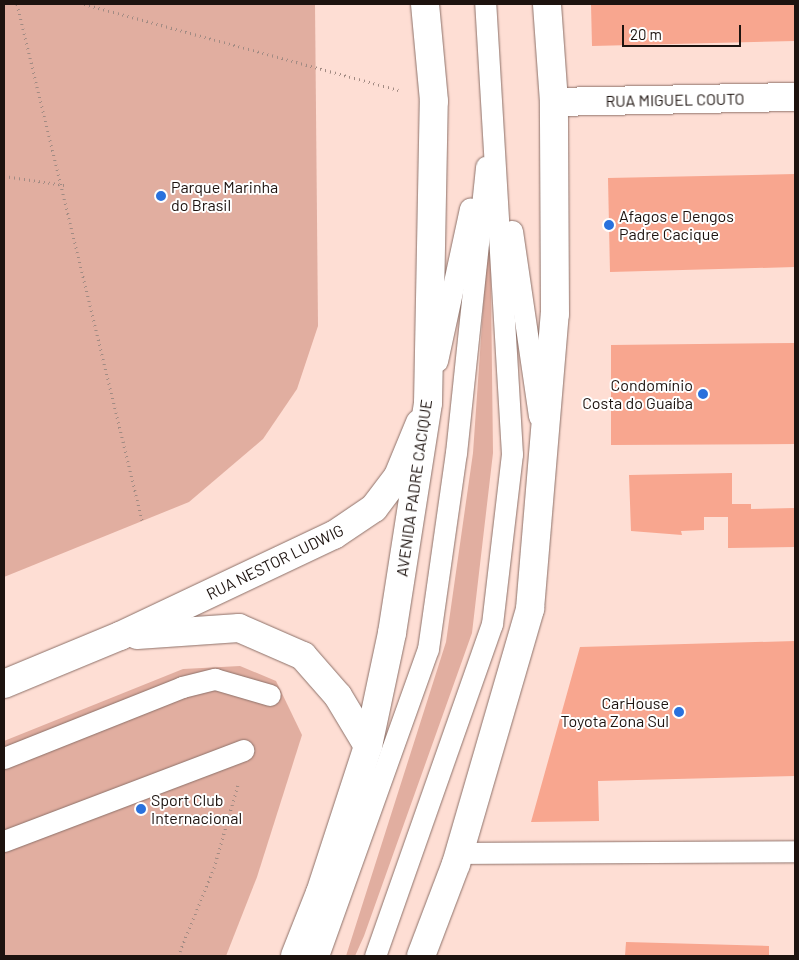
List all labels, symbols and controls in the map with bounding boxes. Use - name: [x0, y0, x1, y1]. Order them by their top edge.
- scale bar: [624, 15, 743, 47]
- text: 20 m: [630, 25, 662, 43]
- street label: RUA MIGUEL COUTO: [605, 89, 745, 111]
- place label: Parque Marinha do Brasil: [171, 177, 278, 215]
- marker: Parque Marinha do Brasil: [155, 190, 167, 202]
- place label: Afagos e Dengos Padre Cacique: [619, 206, 734, 244]
- marker: Afagos e Dengos Padre Cacique: [603, 219, 615, 231]
- place label: Condomínio Costa do Guaíba: [582, 375, 693, 413]
- marker: Condomínio Costa do Guaíba: [697, 388, 709, 400]
- street label: AVENIDA PADRE CACIQUE: [392, 398, 436, 578]
- street label: RUA NESTOR LUDWIG: [203, 520, 347, 604]
- place label: CarHouse Toyota Zona Sul: [561, 693, 669, 731]
- marker: CarHouse Toyota Zona Sul: [673, 706, 685, 718]
- place label: Sport Club Internacional: [151, 790, 242, 828]
- marker: Sport Club Internacional: [135, 803, 147, 815]

